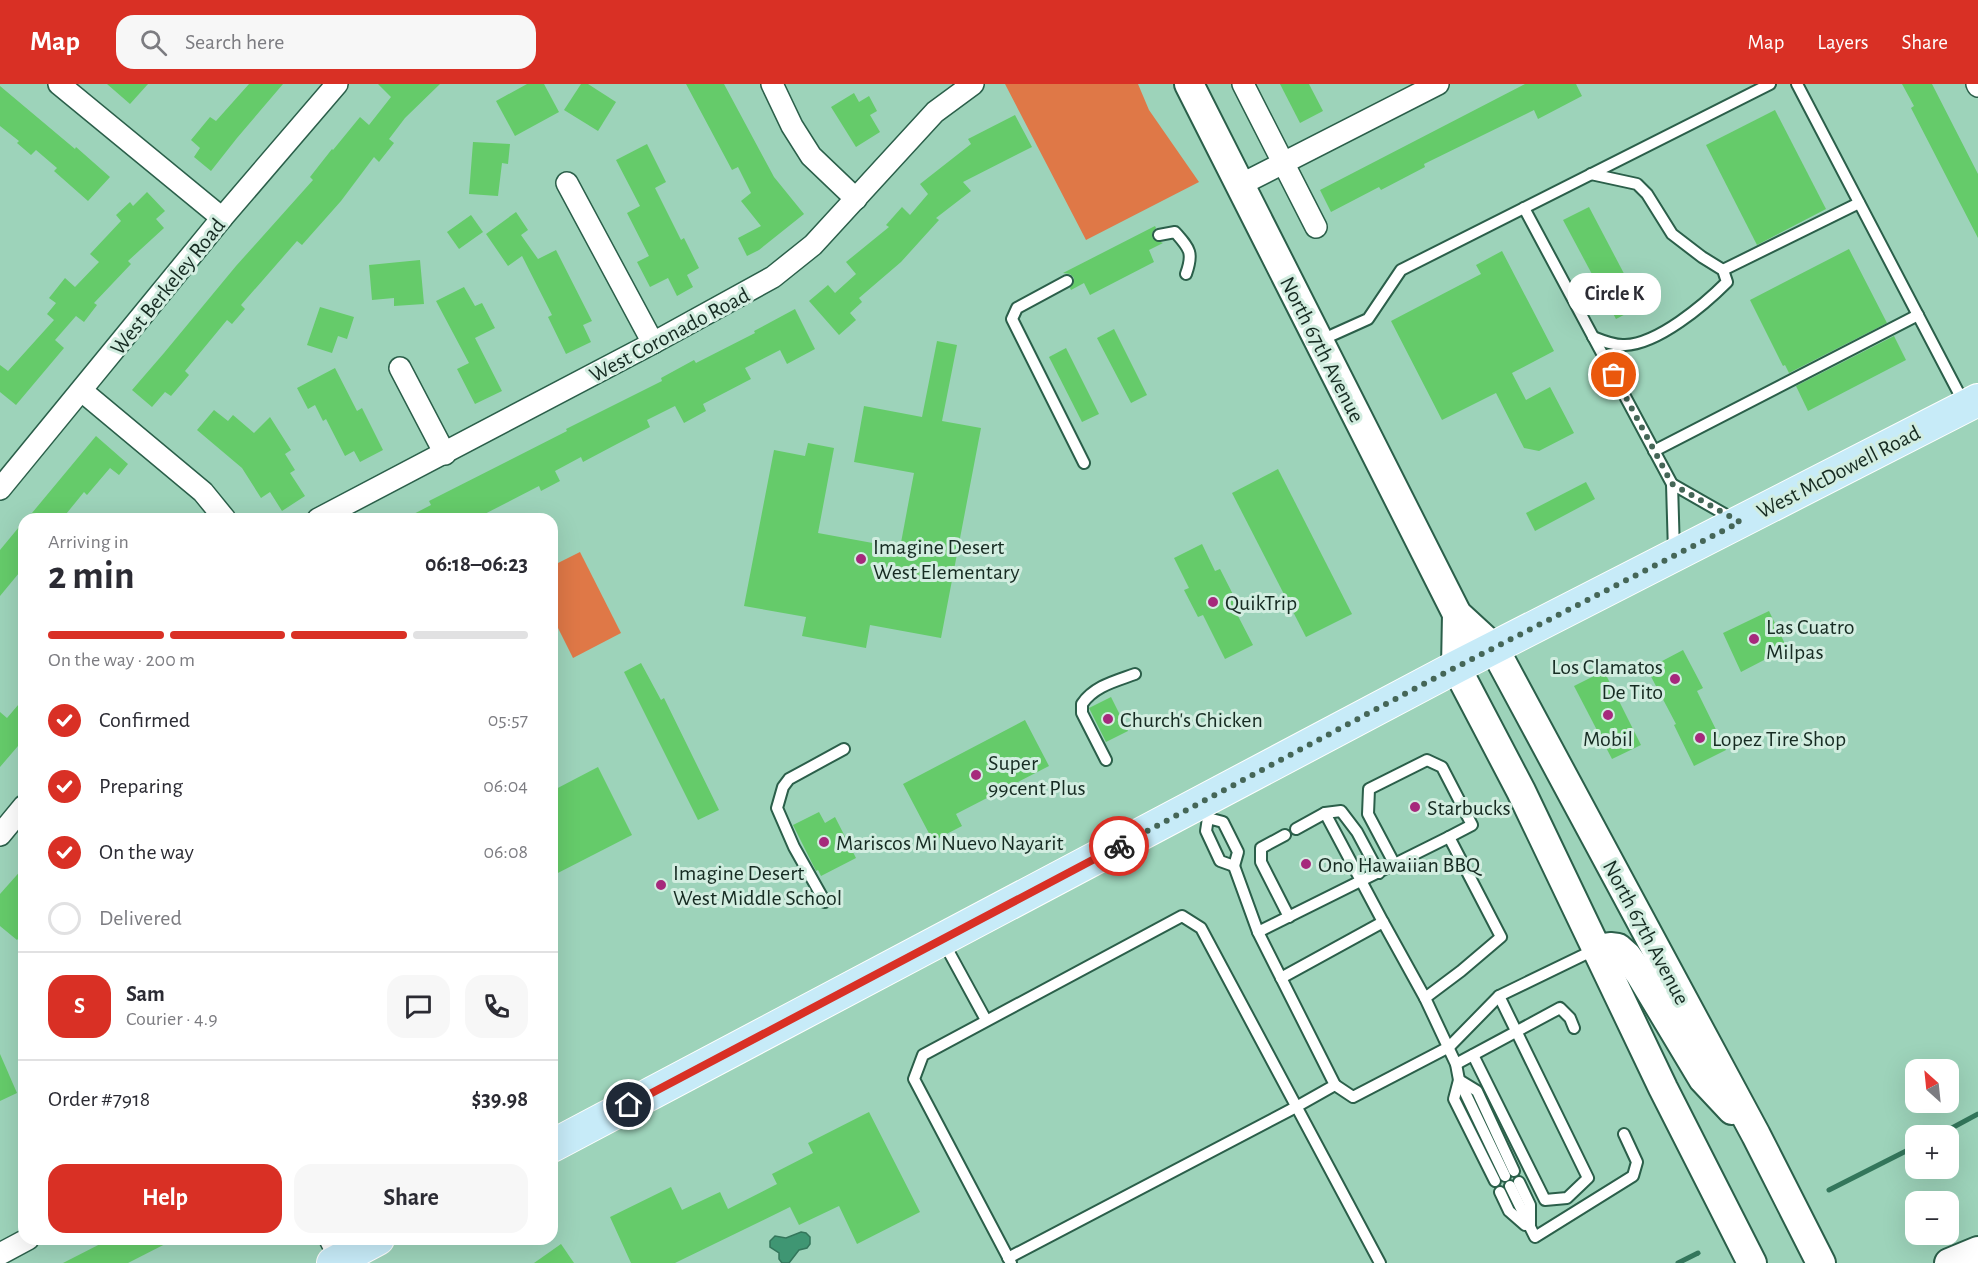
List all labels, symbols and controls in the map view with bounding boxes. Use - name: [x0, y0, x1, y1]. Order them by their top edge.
- search box: [116, 15, 536, 69]
- icon: search: [137, 26, 170, 59]
- text: Map: [30, 28, 80, 56]
- text: Search here: [185, 31, 284, 53]
- text: Map: [1748, 32, 1784, 53]
- text: Layers: [1817, 32, 1868, 53]
- text: Share: [1901, 32, 1948, 53]
- street label: West Berkeley Road: [106, 214, 229, 359]
- street label: North 67th Avenue: [1276, 273, 1368, 426]
- callout: Circle K: [1568, 273, 1660, 315]
- street label: West Coronado Road: [586, 283, 753, 386]
- text: Circle K: [1585, 284, 1644, 304]
- pin: [1588, 349, 1639, 400]
- icon: bag: [1597, 358, 1630, 391]
- street label: West McDowell Road: [1753, 421, 1924, 523]
- text: Arriving in: [48, 532, 129, 552]
- place label: Imagine Desert West Elementary: [873, 536, 1020, 583]
- marker: Imagine Desert West Elementary: [854, 552, 868, 566]
- text: 06:18–06:23: [425, 553, 528, 575]
- text: 2 min: [48, 557, 135, 596]
- place label: QuikTrip: [1225, 592, 1297, 614]
- marker: QuikTrip: [1206, 595, 1220, 609]
- place label: Las Cuatro Milpas: [1766, 616, 1855, 663]
- marker: Las Cuatro Milpas: [1747, 632, 1761, 646]
- text: On the way · 200 m: [48, 650, 195, 670]
- place label: Los Clamatos De Tito: [1551, 656, 1663, 703]
- marker: Los Clamatos De Tito: [1668, 672, 1682, 686]
- icon: check: [48, 704, 81, 737]
- marker: Mobil: [1601, 708, 1615, 722]
- text: Confirmed: [99, 709, 190, 731]
- place label: Church's Chicken: [1120, 709, 1263, 731]
- text: 05:57: [488, 710, 528, 730]
- marker: Church's Chicken: [1101, 712, 1115, 726]
- place label: Mobil: [1583, 728, 1633, 750]
- place label: Lopez Tire Shop: [1712, 728, 1846, 750]
- marker: Lopez Tire Shop: [1693, 731, 1707, 745]
- place label: Super 99cent Plus: [988, 752, 1086, 799]
- marker: Super 99cent Plus: [969, 768, 983, 782]
- icon: check: [48, 770, 81, 803]
- text: Preparing: [99, 775, 183, 797]
- text: 06:04: [483, 776, 528, 796]
- place label: Starbucks: [1427, 797, 1511, 819]
- marker: Starbucks: [1408, 800, 1422, 814]
- courier: [1089, 816, 1149, 876]
- icon: bike: [1103, 830, 1136, 863]
- place label: Mariscos Mi Nuevo Nayarit: [836, 832, 1063, 854]
- marker: Mariscos Mi Nuevo Nayarit: [817, 835, 831, 849]
- icon: check: [48, 836, 81, 869]
- text: On the way: [99, 841, 194, 863]
- text: 06:08: [483, 842, 528, 862]
- place label: Ono Hawaiian BBQ: [1318, 854, 1483, 876]
- marker: Ono Hawaiian BBQ: [1299, 857, 1313, 871]
- street label: North 67th Avenue: [1599, 857, 1693, 1008]
- place label: Imagine Desert West Middle School: [673, 862, 842, 909]
- marker: Imagine Desert West Middle School: [654, 878, 668, 892]
- text: Delivered: [99, 907, 182, 929]
- button: chat: [387, 975, 450, 1038]
- button: phone: [465, 975, 528, 1038]
- text: Sam: [126, 983, 165, 1005]
- text: S: [74, 995, 85, 1017]
- text: Courier · 4.9: [126, 1009, 218, 1029]
- north arrow: [1905, 1059, 1959, 1113]
- map controls: [1905, 1059, 1959, 1245]
- pin: [603, 1079, 654, 1130]
- text: Order #7918: [48, 1088, 150, 1110]
- text: $39.98: [471, 1088, 528, 1110]
- icon: home: [612, 1088, 645, 1121]
- button: +: [1905, 1125, 1959, 1179]
- button: Help: [48, 1164, 282, 1233]
- button: Share: [294, 1164, 528, 1233]
- button: −: [1905, 1191, 1959, 1245]

